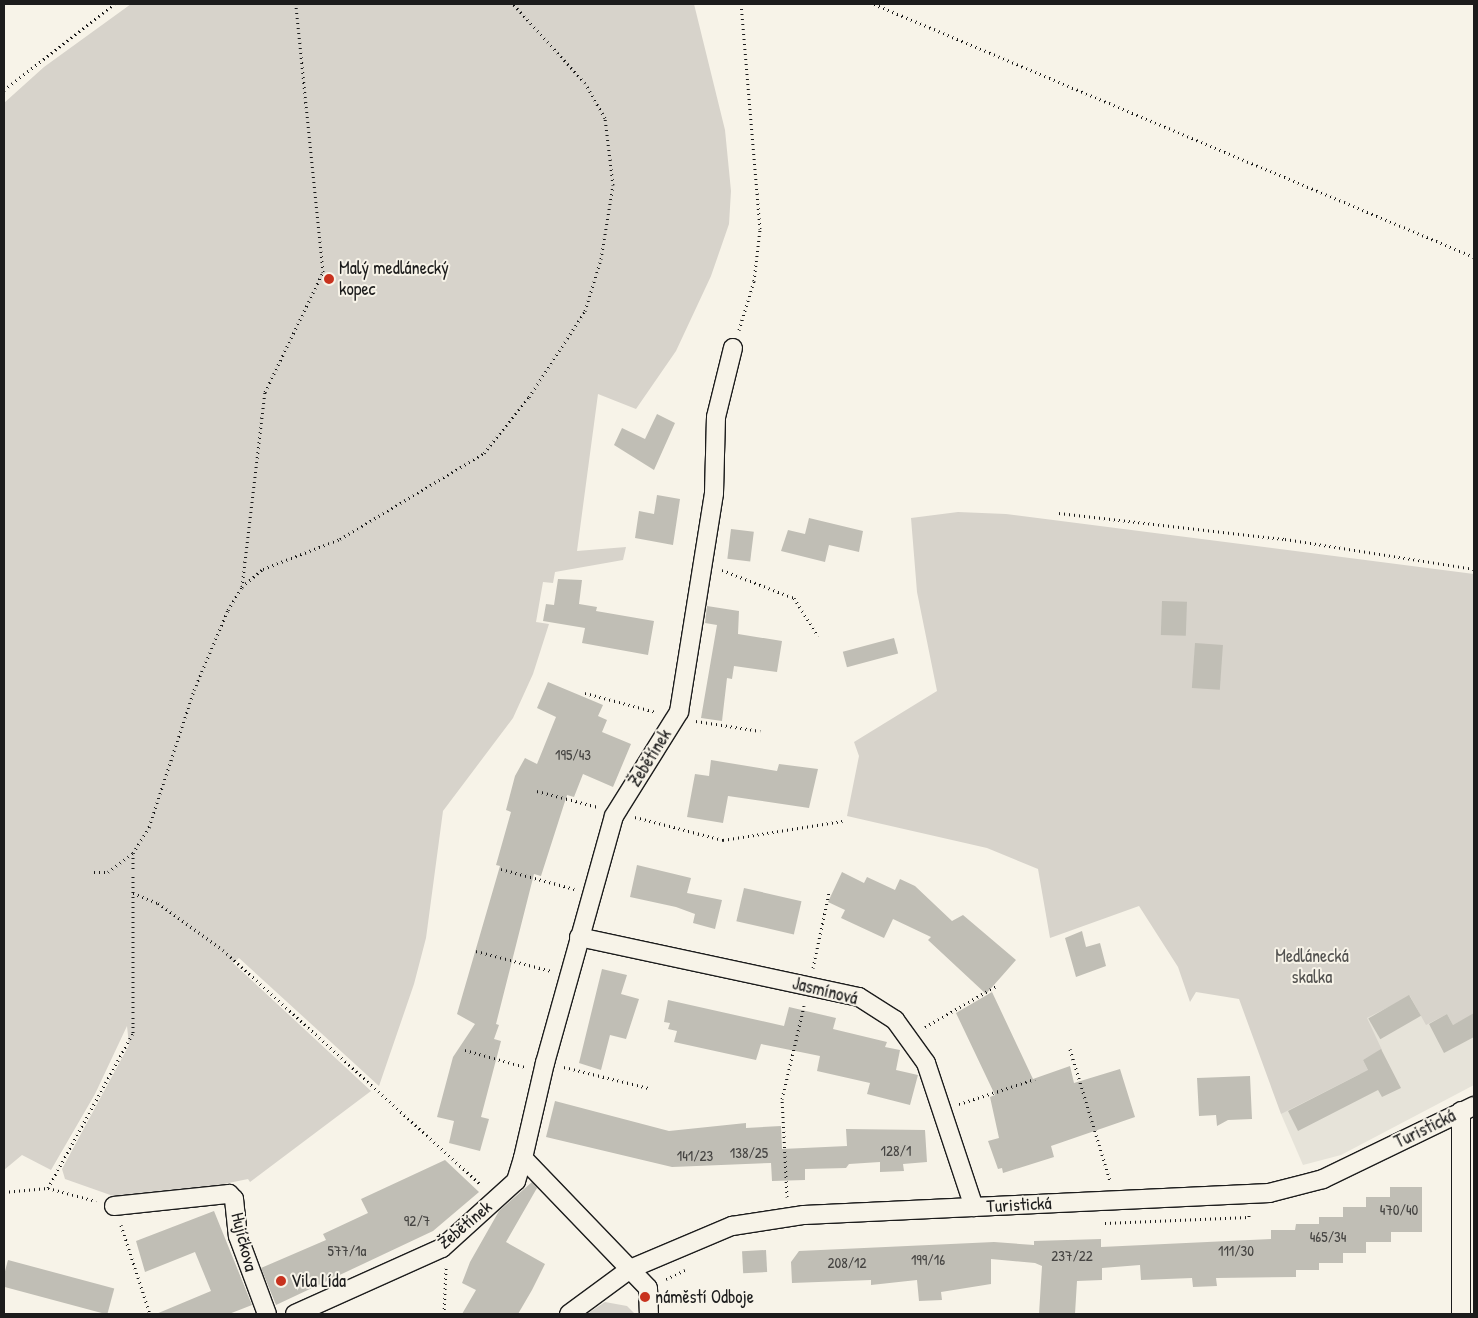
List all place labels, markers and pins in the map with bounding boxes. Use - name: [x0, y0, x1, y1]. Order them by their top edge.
- place label: Malý medlánecký kopec: [339, 258, 449, 300]
- marker: Malý medlánecký kopec: [323, 273, 335, 285]
- place label: Vila Lída: [291, 1270, 346, 1292]
- marker: Vila Lída: [275, 1275, 287, 1287]
- place label: náměstí Odboje: [655, 1286, 754, 1308]
- marker: náměstí Odboje: [639, 1291, 651, 1303]

